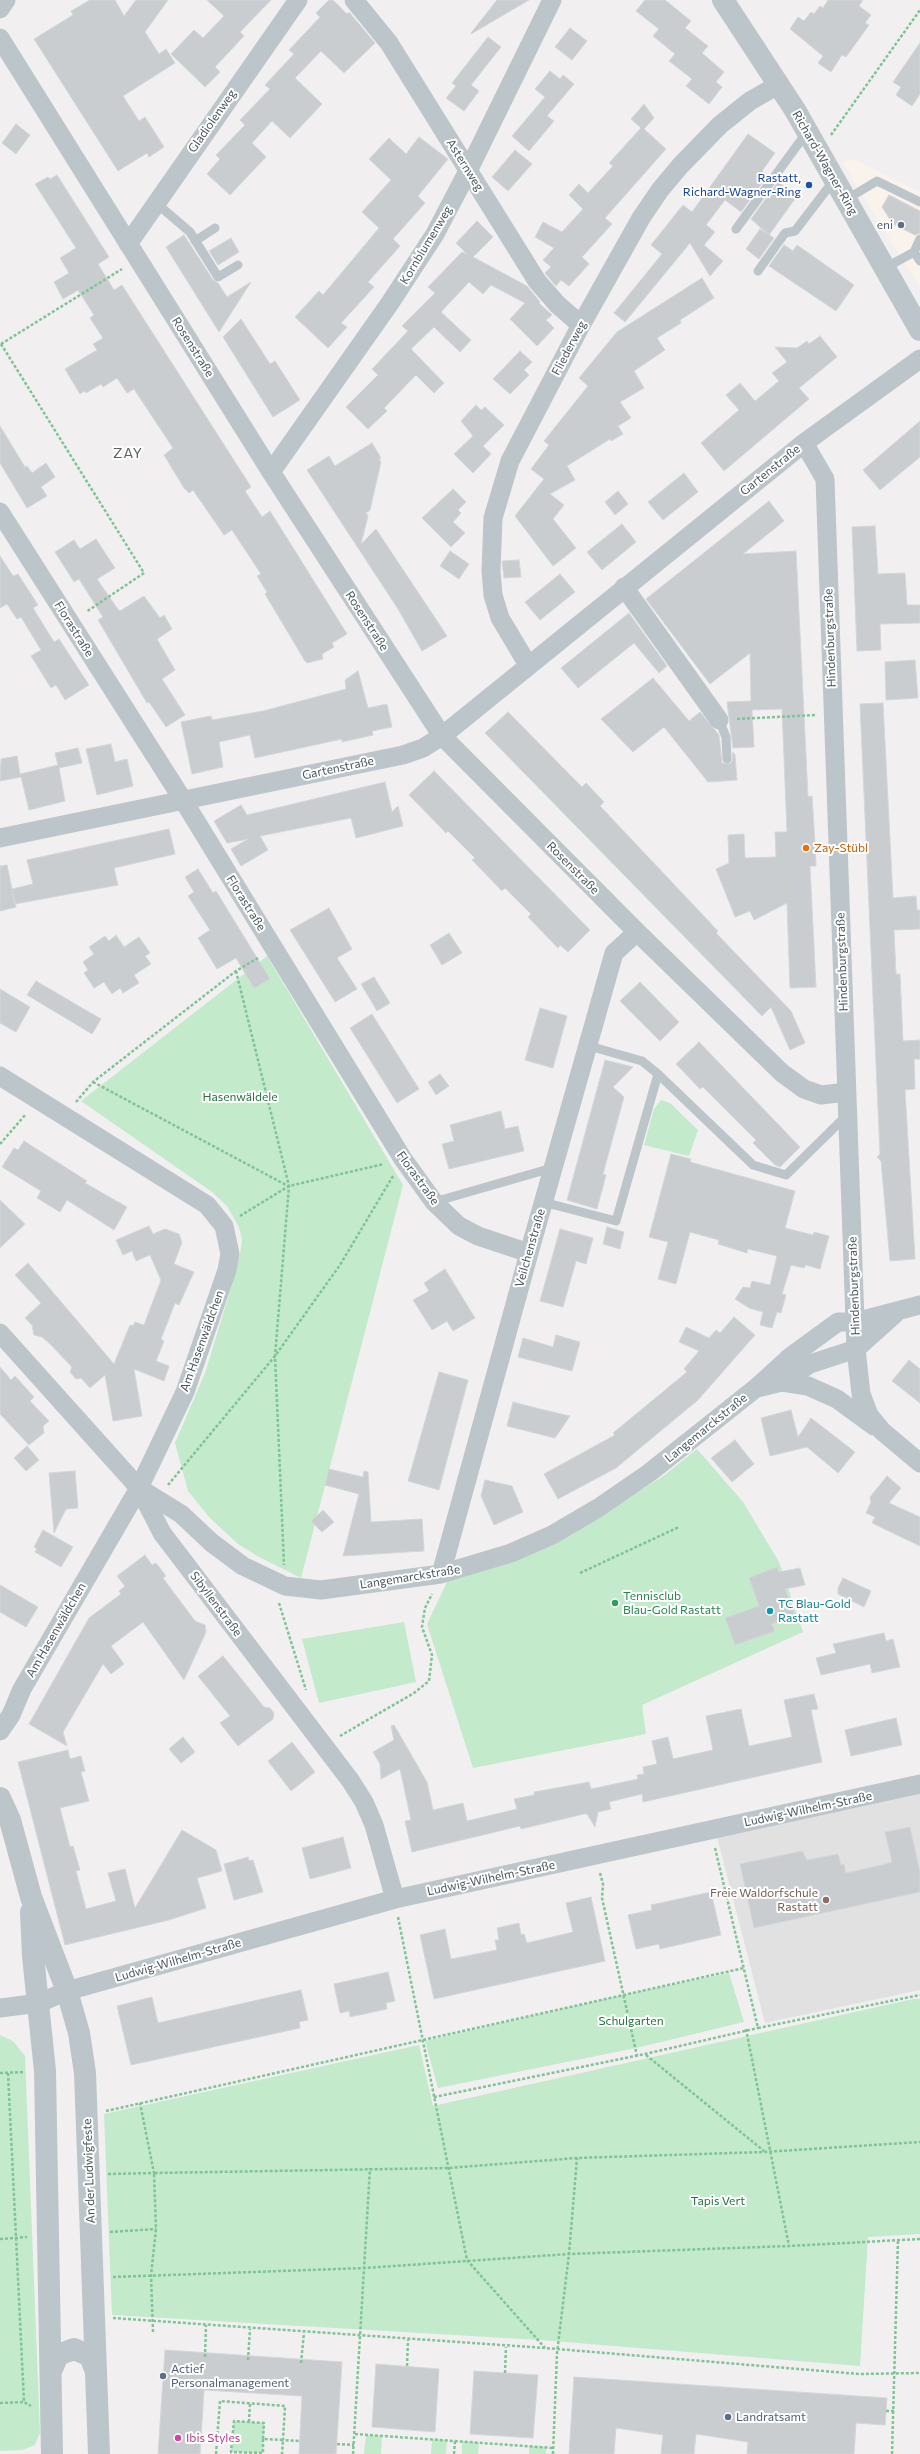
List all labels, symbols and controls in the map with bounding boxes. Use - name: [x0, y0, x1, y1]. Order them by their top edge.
- street label: Gladiolenweg: [185, 87, 239, 155]
- street label: Richard-Wagner-Ring: [789, 108, 861, 218]
- street label: Asternweg: [443, 136, 487, 194]
- place label: Rastatt, Richard-Wagner-Ring: [683, 171, 801, 199]
- marker: Rastatt, Richard-Wagner-Ring: [804, 180, 814, 190]
- street label: Kornblumenweg: [397, 203, 455, 287]
- place label: eni: [877, 218, 893, 232]
- marker: eni: [896, 220, 906, 230]
- street label: Rosenstraße: [169, 314, 217, 380]
- street label: Fliederweg: [549, 318, 589, 378]
- street label: Gartenstraße: [737, 441, 803, 499]
- district label: ZAY: [113, 445, 143, 461]
- street label: Rosenstraße: [342, 588, 392, 654]
- street label: Hindenburgstraße: [821, 588, 839, 688]
- street label: Florastraße: [51, 598, 97, 660]
- street label: Gartenstraße: [301, 753, 375, 783]
- street label: Rosenstraße: [544, 839, 602, 897]
- place label: Zay-Stübl: [814, 841, 868, 855]
- marker: Zay-Stübl: [801, 843, 811, 853]
- street label: Florastraße: [223, 872, 269, 934]
- street label: Hindenburgstraße: [833, 912, 851, 1012]
- park label: Hasenwäldele: [202, 1090, 278, 1104]
- street label: Florastraße: [394, 1148, 442, 1208]
- street label: Veilchenstraße: [512, 1207, 548, 1289]
- street label: Hindenburgstraße: [845, 1236, 863, 1336]
- street label: Am Hasenwäldchen: [177, 1288, 227, 1394]
- street label: Langemarckstraße: [662, 1390, 750, 1466]
- street label: Langemarckstraße: [359, 1562, 461, 1592]
- street label: Sibyllenstraße: [187, 1569, 245, 1639]
- street label: Am Hasenwäldchen: [23, 1580, 89, 1680]
- place label: Tennisclub Blau-Gold Rastatt: [623, 1589, 721, 1617]
- place label: TC Blau-Gold Rastatt: [778, 1597, 851, 1625]
- marker: Tennisclub Blau-Gold Rastatt: [610, 1598, 620, 1608]
- marker: TC Blau-Gold Rastatt: [765, 1606, 775, 1616]
- street label: Ludwig-Wilhelm-Straße: [743, 1788, 873, 1830]
- street label: Ludwig-Wilhelm-Straße: [426, 1857, 556, 1899]
- place label: Freie Waldorfschule Rastatt: [710, 1886, 818, 1914]
- marker: Freie Waldorfschule Rastatt: [821, 1895, 831, 1905]
- street label: Ludwig-Wilhelm-Straße: [113, 1935, 243, 1985]
- park label: Schulgarten: [598, 2014, 664, 2028]
- street label: An der Ludwigfeste: [80, 2118, 98, 2224]
- park label: Tapis Vert: [691, 2194, 745, 2208]
- place label: Actief Personalmanagement: [171, 2362, 289, 2390]
- marker: Actief Personalmanagement: [158, 2371, 168, 2381]
- place label: Landratsamt: [736, 2410, 806, 2424]
- marker: Landratsamt: [723, 2412, 733, 2422]
- place label: Ibis Styles: [186, 2431, 240, 2445]
- marker: Ibis Styles: [173, 2433, 183, 2443]

